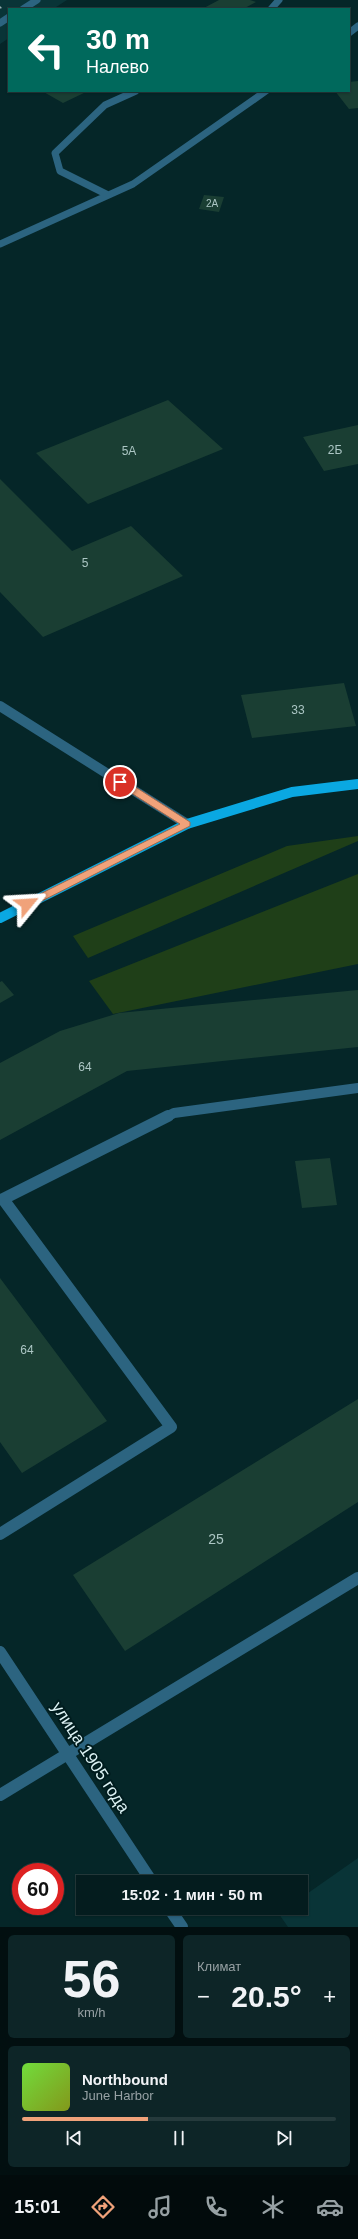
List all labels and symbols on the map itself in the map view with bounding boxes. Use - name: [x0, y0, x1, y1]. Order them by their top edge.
- house number: 2А: [206, 198, 218, 209]
- house number: 2Б: [328, 443, 342, 457]
- house number: 5А: [122, 444, 136, 458]
- house number: 5: [82, 556, 89, 570]
- house number: 33: [291, 703, 305, 717]
- pin: [103, 765, 137, 799]
- position arrow: [6, 883, 48, 925]
- house number: 64: [78, 1060, 92, 1074]
- house number: 64: [20, 1343, 34, 1357]
- house number: 25: [208, 1531, 224, 1547]
- street label: улица 1905 года: [48, 1698, 134, 1817]
- speed limit sign: 60: [12, 1863, 64, 1915]

